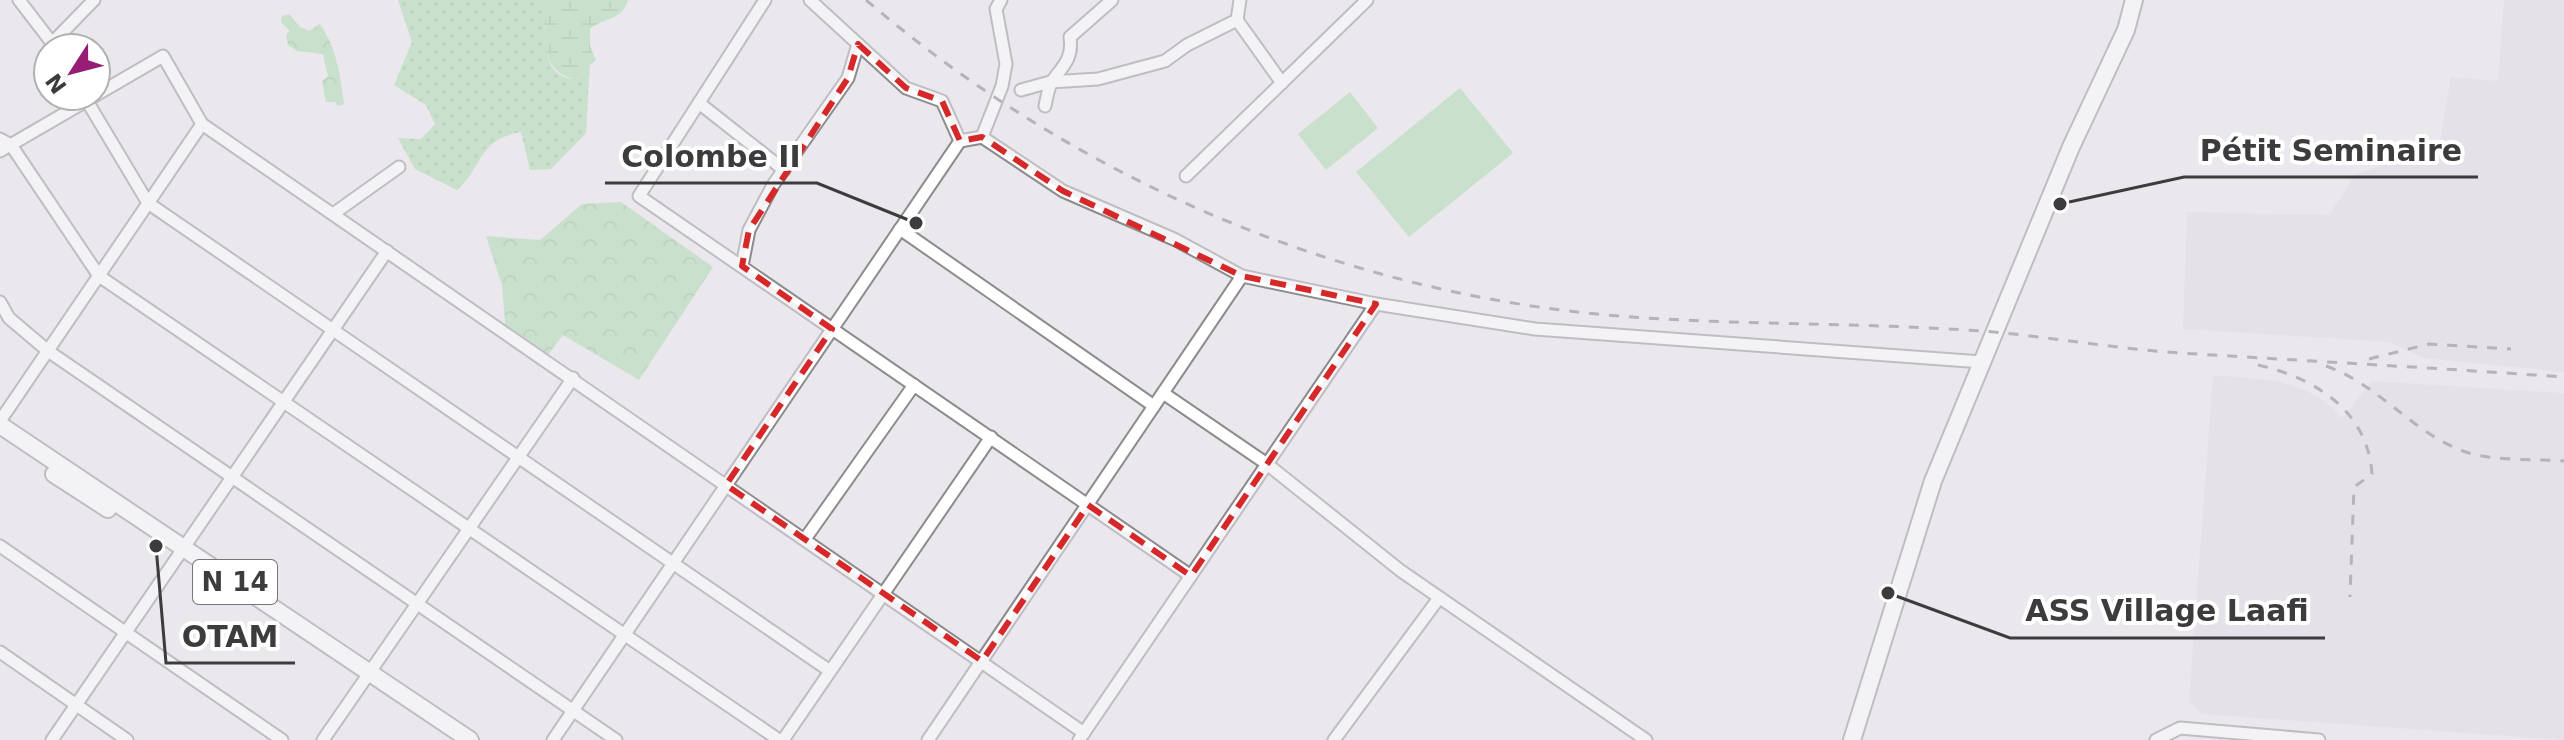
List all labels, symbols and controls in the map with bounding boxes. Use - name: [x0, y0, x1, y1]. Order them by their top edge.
- north arrow: [32, 32, 112, 112]
- text: N: [41, 69, 72, 98]
- callout: Pétit Seminaire: [2184, 123, 2478, 177]
- callout: Colombe II: [605, 129, 817, 183]
- text: Pétit Seminaire: [2200, 133, 2462, 168]
- text: Colombe II: [621, 139, 801, 174]
- road number: N 14: [193, 560, 277, 604]
- callout: ASS Village Laafi: [2010, 584, 2325, 638]
- text: ASS Village Laafi: [2025, 593, 2309, 628]
- callout: OTAM: [166, 609, 295, 663]
- text: OTAM: [182, 619, 278, 654]

